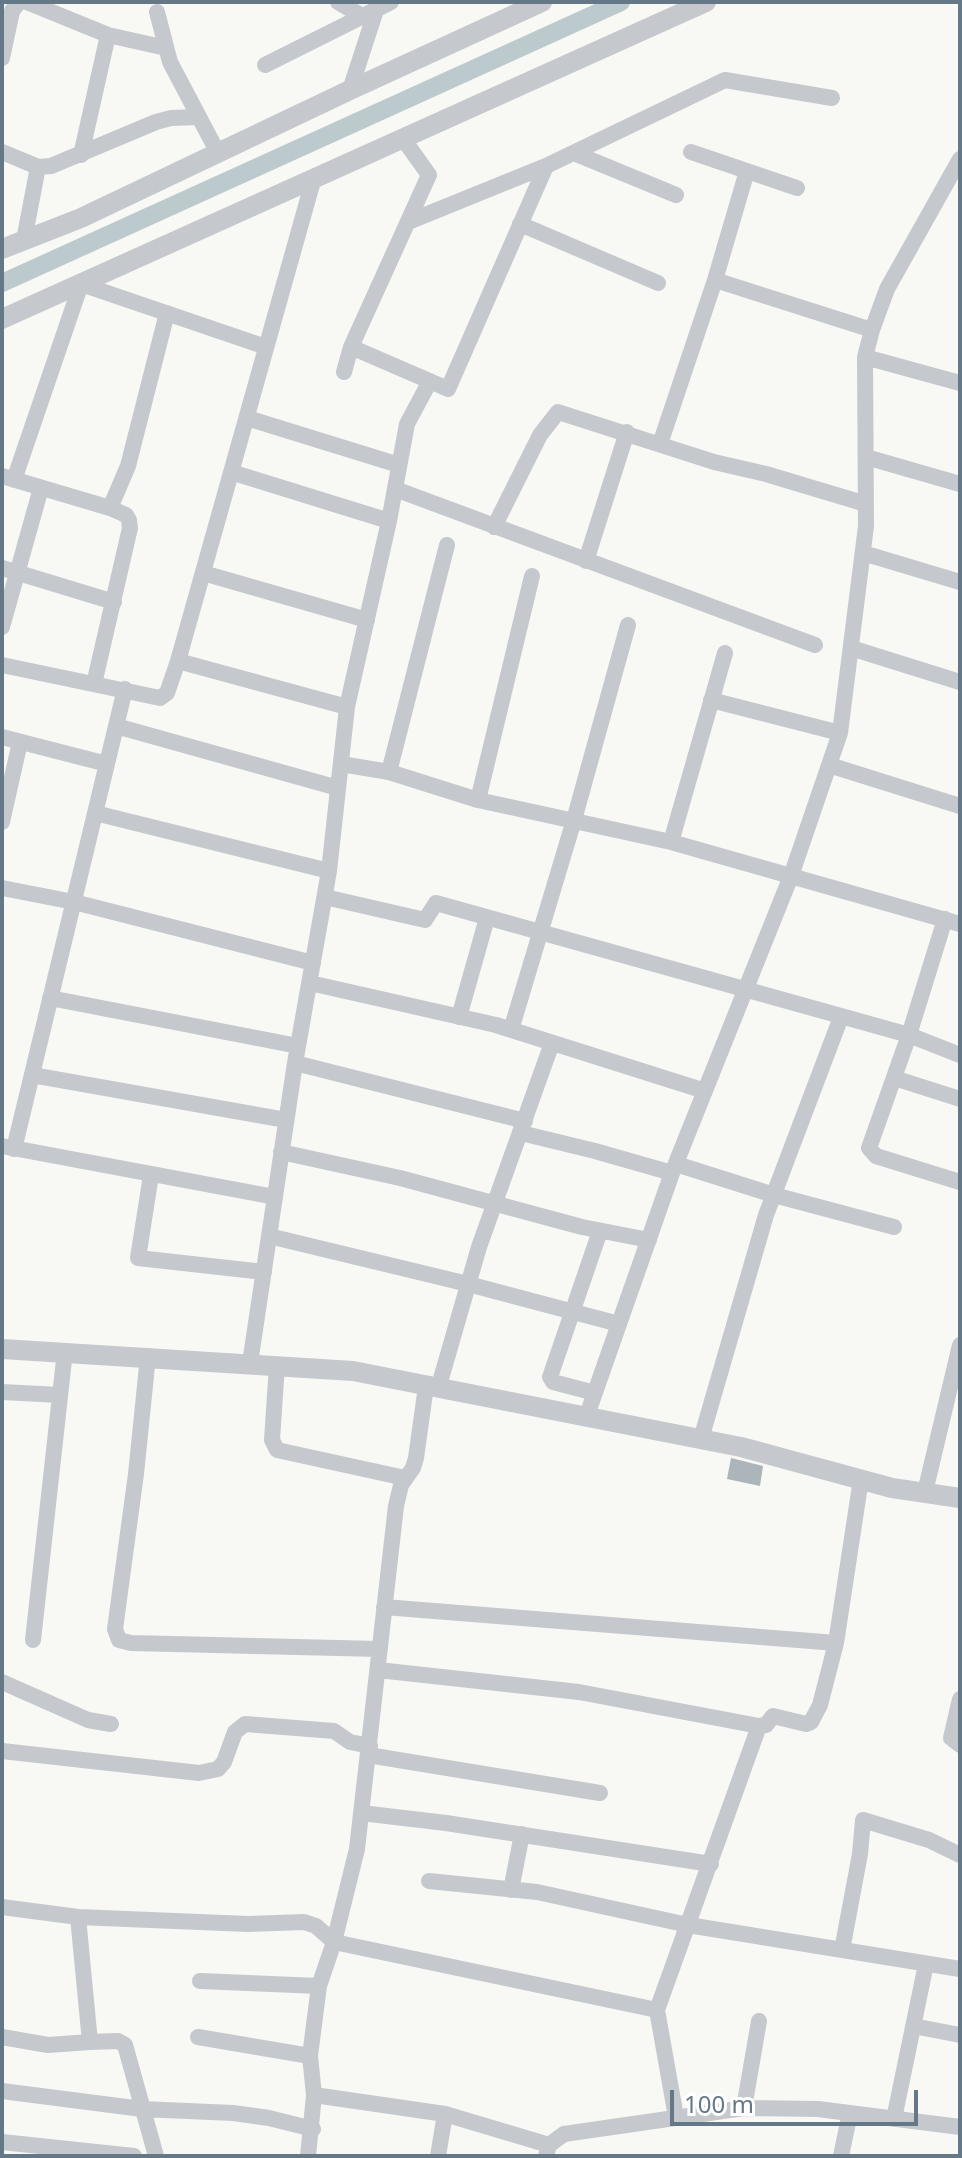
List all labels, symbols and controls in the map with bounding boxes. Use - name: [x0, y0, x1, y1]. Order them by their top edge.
- scale bar: [674, 2074, 922, 2124]
- text: 100 m: [684, 2087, 754, 2120]

